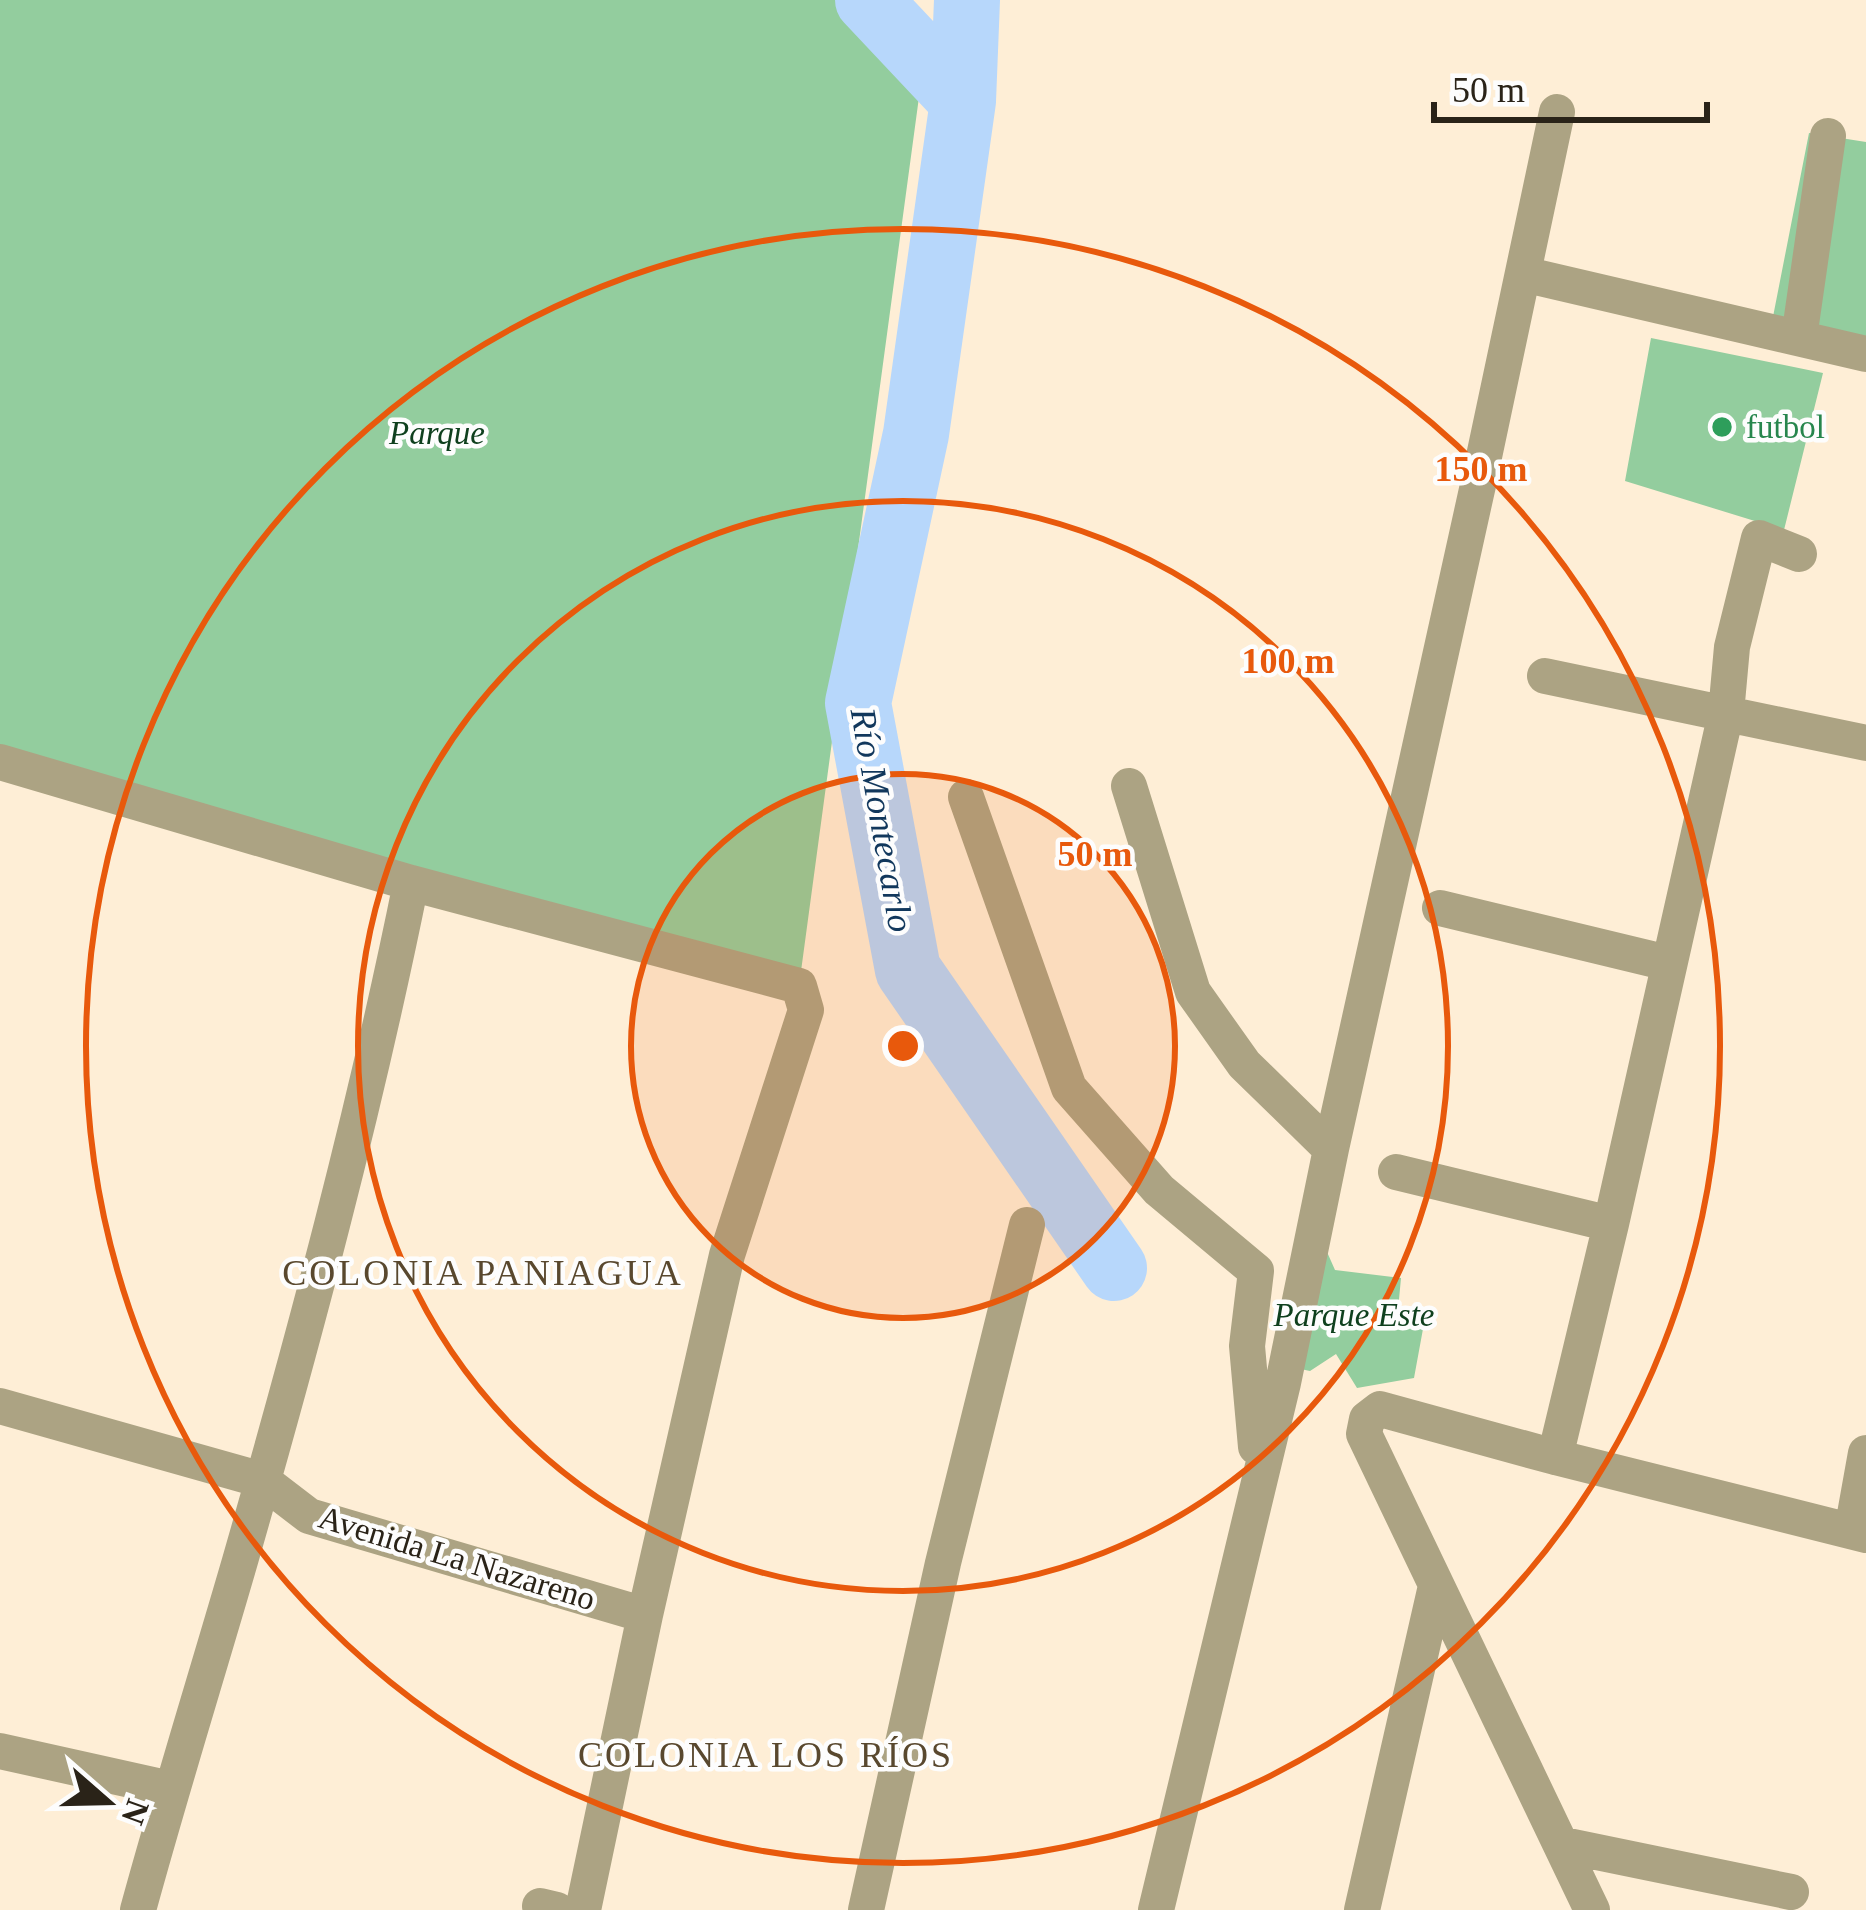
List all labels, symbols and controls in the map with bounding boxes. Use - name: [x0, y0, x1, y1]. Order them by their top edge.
- scale bar: [1434, 48, 1707, 122]
- text: 50 m: [1452, 70, 1525, 110]
- place label: futbol: [1746, 409, 1825, 445]
- marker: futbol: [1709, 414, 1735, 440]
- park label: Parque: [388, 415, 485, 451]
- text: 150 m: [1435, 449, 1528, 489]
- text: 100 m: [1242, 641, 1335, 681]
- water label: Río Montecarlo: [842, 704, 921, 935]
- text: 50 m: [1058, 834, 1133, 874]
- centre of rings: [882, 1025, 924, 1067]
- district label: COLONIA PANIAGUA: [282, 1253, 684, 1293]
- park label: Parque Este: [1273, 1297, 1435, 1333]
- street label: Avenida La Nazareno: [314, 1499, 600, 1617]
- district label: COLONIA LOS RÍOS: [578, 1735, 954, 1775]
- north arrow: [48, 1742, 168, 1862]
- text: N: [114, 1795, 156, 1829]

